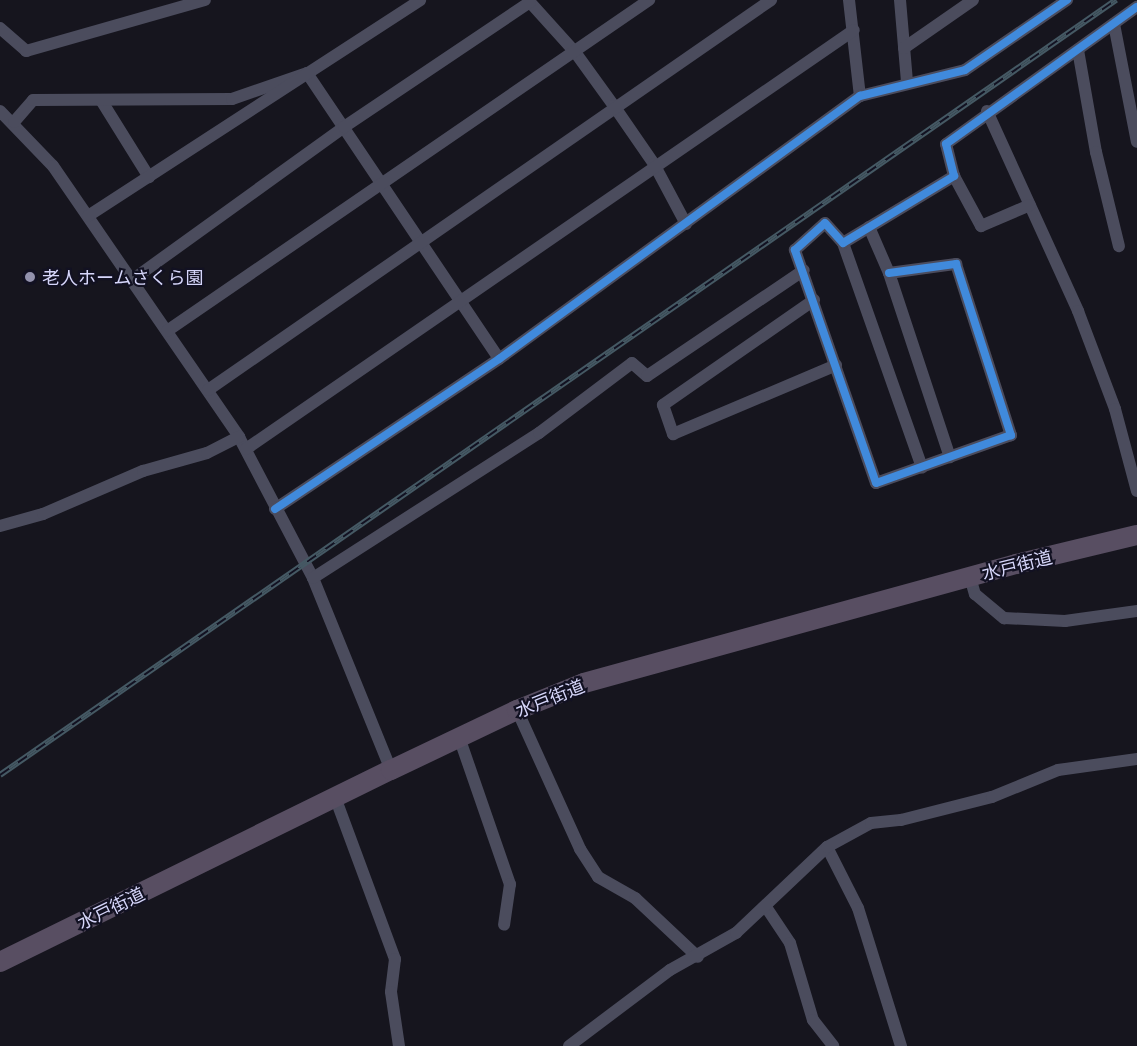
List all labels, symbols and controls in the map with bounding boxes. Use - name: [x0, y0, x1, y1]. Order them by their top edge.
- place label: 老人ホームさくら園: [42, 266, 204, 288]
- marker: 老人ホームさくら園: [23, 270, 37, 284]
- street label: 水戸街道: [979, 546, 1055, 584]
- street label: 水戸街道: [513, 675, 587, 721]
- street label: 水戸街道: [74, 883, 148, 933]

